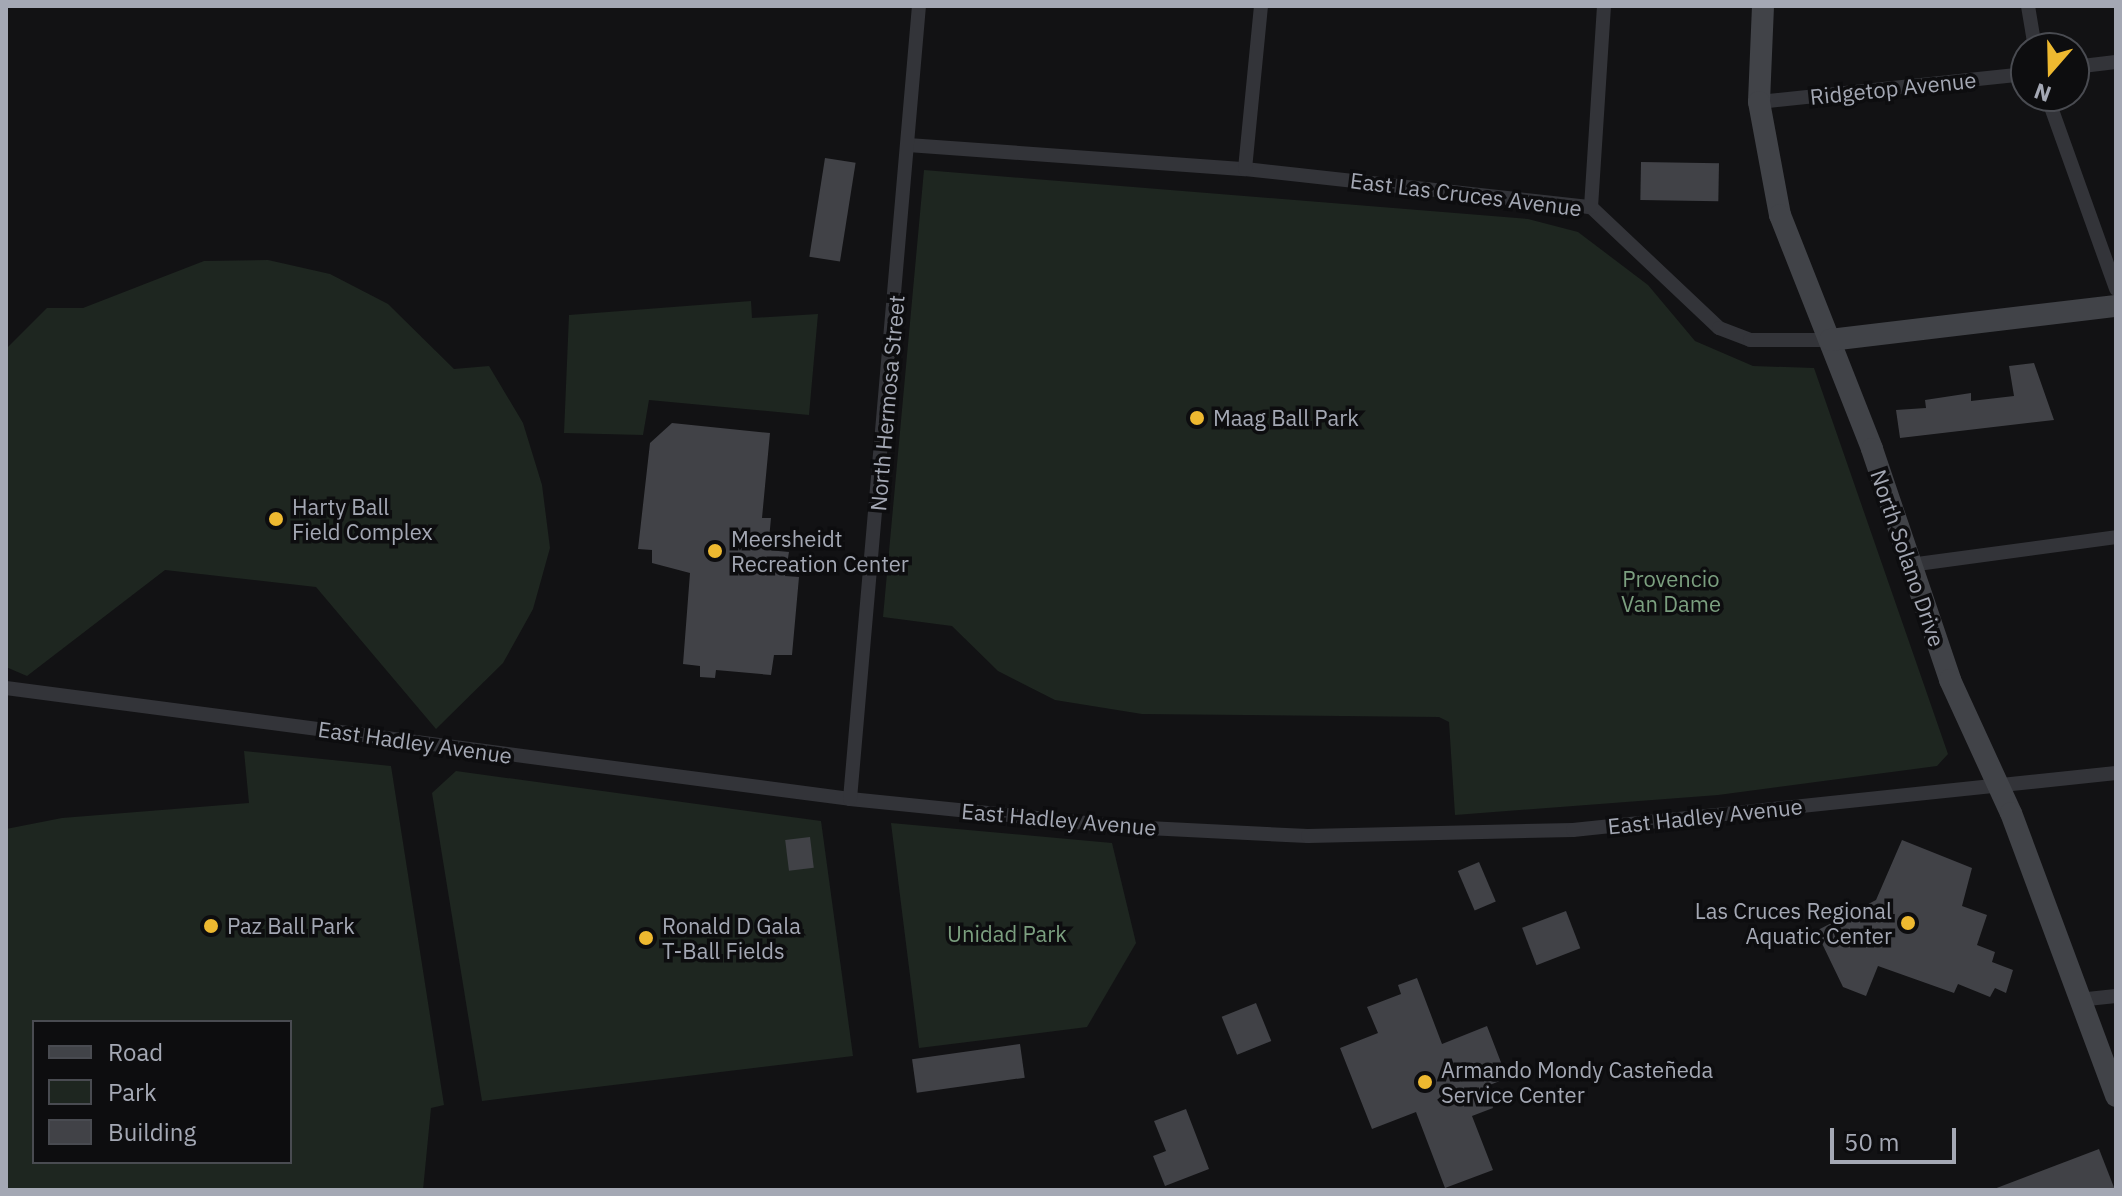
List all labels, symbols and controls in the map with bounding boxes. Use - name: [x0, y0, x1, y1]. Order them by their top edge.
- north arrow: [2010, 32, 2090, 112]
- street label: Ridgetop Avenue: [1808, 66, 1978, 110]
- text: N: [2030, 77, 2055, 109]
- street label: East Las Cruces Avenue: [1349, 167, 1583, 221]
- street label: North Hermosa Street: [864, 294, 910, 512]
- place label: Maag Ball Park: [1213, 405, 1359, 431]
- marker: Maag Ball Park: [1188, 409, 1206, 427]
- street label: North Solano Drive: [1865, 466, 1951, 650]
- place label: Harty Ball Field Complex: [292, 493, 433, 544]
- marker: Harty Ball Field Complex: [267, 510, 285, 528]
- place label: Meersheidt Recreation Center: [731, 525, 909, 576]
- marker: Meersheidt Recreation Center: [706, 542, 724, 560]
- park label: Provencio Van Dame: [1621, 565, 1721, 616]
- street label: East Hadley Avenue: [316, 715, 514, 769]
- street label: East Hadley Avenue: [1606, 793, 1804, 839]
- street label: East Hadley Avenue: [960, 797, 1158, 841]
- place label: Las Cruces Regional Aquatic Center: [1695, 897, 1892, 948]
- place label: Ronald D Gala T-Ball Fields: [662, 912, 801, 964]
- place label: Paz Ball Park: [227, 913, 355, 939]
- marker: Las Cruces Regional Aquatic Center: [1899, 914, 1917, 932]
- marker: Paz Ball Park: [202, 917, 220, 935]
- park label: Unidad Park: [947, 921, 1067, 947]
- marker: Ronald D Gala T-Ball Fields: [637, 929, 655, 947]
- legend: [32, 1020, 292, 1164]
- text: Road: [108, 1036, 163, 1068]
- place label: Armando Mondy Casteñeda Service Center: [1441, 1056, 1713, 1108]
- marker: Armando Mondy Casteñeda Service Center: [1416, 1073, 1434, 1091]
- text: Park: [108, 1076, 157, 1108]
- scale bar: [1834, 1112, 1960, 1162]
- text: Building: [108, 1116, 196, 1148]
- text: 50 m: [1844, 1126, 1899, 1158]

